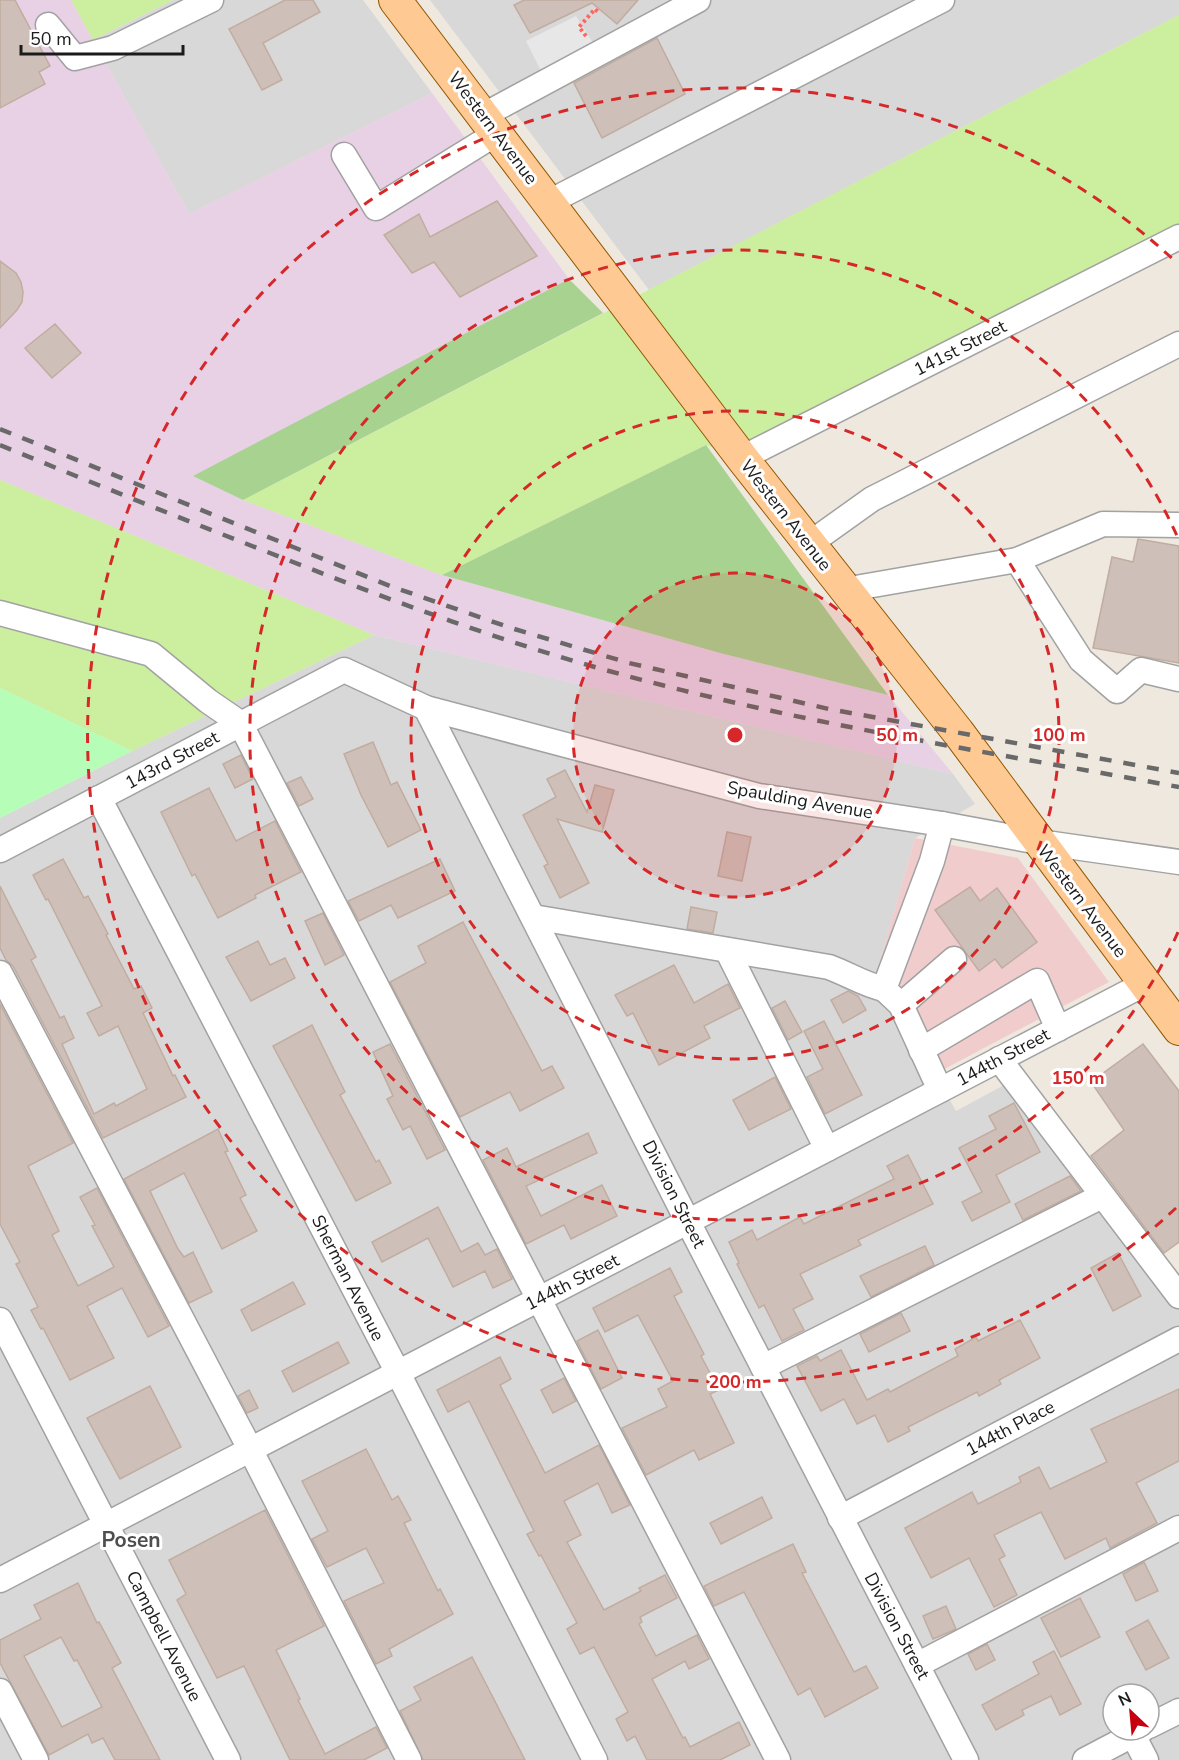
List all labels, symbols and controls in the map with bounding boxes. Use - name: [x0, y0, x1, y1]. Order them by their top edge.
- scale bar: [21, 18, 183, 56]
- text: 50 m: [30, 27, 72, 51]
- street label: Western Avenue: [443, 67, 543, 189]
- street label: 141st Street: [910, 314, 1011, 382]
- street label: Western Avenue: [735, 454, 837, 576]
- text: 50 m: [876, 723, 918, 747]
- text: 100 m: [1032, 723, 1086, 747]
- street label: 143rd Street: [121, 725, 224, 795]
- centre of rings: [725, 725, 745, 745]
- street label: Spaulding Avenue: [725, 775, 875, 825]
- street label: Western Avenue: [1032, 840, 1132, 962]
- street label: 144th Street: [952, 1022, 1055, 1092]
- text: 150 m: [1051, 1066, 1105, 1090]
- street label: Division Street: [637, 1136, 712, 1253]
- street label: Sherman Avenue: [306, 1211, 390, 1345]
- street label: 144th Street: [521, 1248, 624, 1316]
- text: 200 m: [708, 1370, 762, 1394]
- street label: 144th Place: [961, 1395, 1059, 1461]
- district label: Posen: [101, 1526, 161, 1554]
- street label: Campbell Avenue: [121, 1566, 207, 1706]
- street label: Division Street: [859, 1568, 936, 1684]
- north arrow: [1101, 1682, 1161, 1742]
- text: N: [1115, 1687, 1135, 1712]

